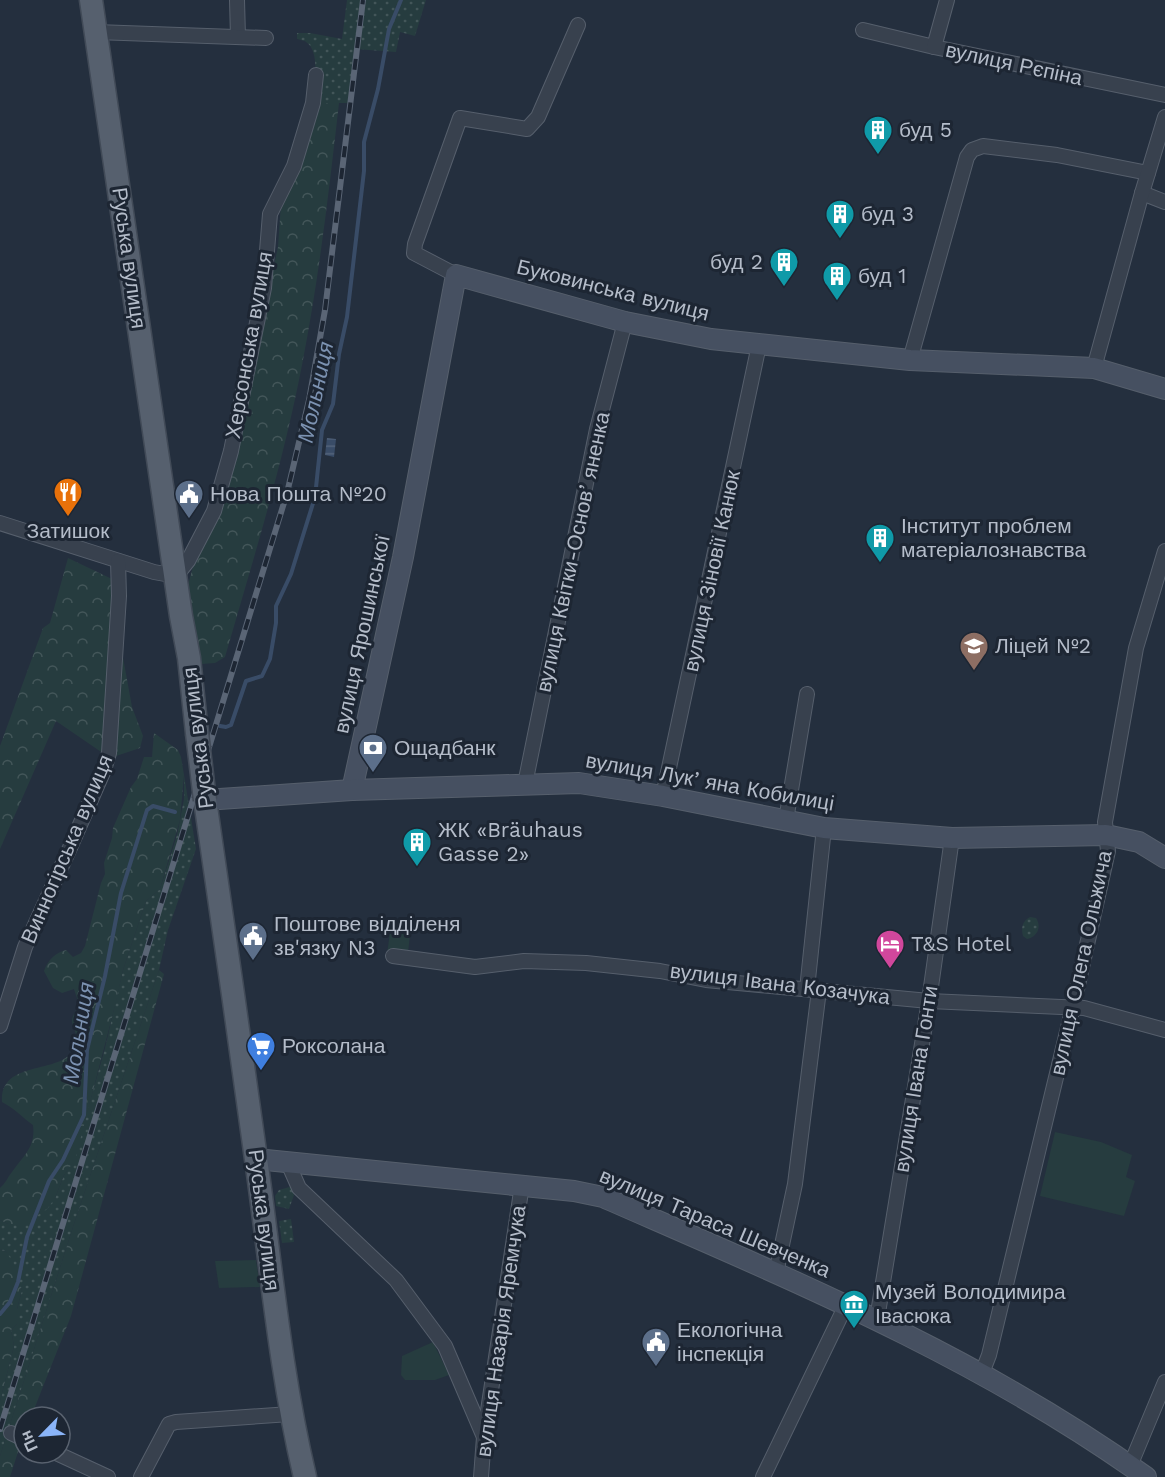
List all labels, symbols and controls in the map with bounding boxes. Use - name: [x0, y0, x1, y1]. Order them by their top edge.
- street label: вулиця Рєпіна: [943, 37, 1085, 90]
- building icon: буд 5: [862, 114, 894, 156]
- place label: буд 5: [899, 117, 952, 142]
- street label: Руська вулиця: [107, 186, 152, 330]
- building icon: буд 3: [824, 198, 856, 240]
- place label: буд 3: [861, 201, 914, 226]
- building icon: буд 2: [768, 246, 800, 288]
- street label: Херсонська вулиця: [220, 249, 277, 440]
- place label: буд 2: [710, 249, 763, 274]
- street label: Буковинська вулиця: [514, 254, 712, 326]
- building icon: буд 1: [821, 260, 853, 302]
- place label: буд 1: [858, 263, 907, 288]
- water label: Мольниця: [293, 339, 338, 445]
- street label: вулиця Квітки-Основʼяненка: [531, 409, 615, 694]
- street label: вулиця Зіновії Канюк: [678, 467, 745, 674]
- restaurant icon: Затишок: [52, 476, 84, 518]
- public building icon: Нова Пошта №20: [173, 478, 205, 520]
- place label: Нова Пошта №20: [210, 481, 387, 506]
- place label: Інститут проблем матеріалознавства: [901, 513, 1087, 562]
- place label: Затишок: [27, 518, 110, 543]
- building icon: Інститут проблем матеріалознавства: [864, 522, 896, 564]
- street label: вулиця Ярошинської: [328, 532, 395, 735]
- school or university icon: Ліцей №2: [958, 630, 990, 672]
- place label: Ліцей №2: [995, 633, 1091, 658]
- street label: Руська вулиця: [176, 666, 219, 810]
- bank icon: Ощадбанк: [357, 732, 389, 774]
- place label: Ощадбанк: [394, 735, 496, 760]
- street label: вулиця Лукʼяна Кобилиці: [584, 747, 836, 816]
- street label: Винногірська вулиця: [15, 751, 118, 947]
- place label: ЖК «Bräuhaus Gasse 2»: [438, 817, 583, 866]
- building icon: ЖК «Bräuhaus Gasse 2»: [401, 826, 433, 868]
- street label: вулиця Олега Ольжича: [1044, 848, 1117, 1078]
- place label: Поштове відділеня зв'язку N3: [274, 911, 460, 960]
- public building icon: Поштове відділеня зв'язку N3: [237, 920, 269, 962]
- hotel icon: T&S Hotel: [874, 928, 906, 970]
- place label: T&S Hotel: [911, 931, 1012, 956]
- street label: вулиця Івана Козачука: [669, 958, 892, 1009]
- water label: Мольниця: [58, 980, 99, 1086]
- street label: вулиця Івана Гонти: [888, 984, 943, 1174]
- supermarket icon: Роксолана: [245, 1030, 277, 1072]
- place label: Роксолана: [282, 1033, 386, 1058]
- street label: Руська вулиця: [243, 1148, 286, 1292]
- street label: вулиця Тараса Шевченка: [596, 1163, 835, 1283]
- street label: вулиця Назарія Яремчука: [470, 1203, 531, 1458]
- place label: Музей Володимира Івасюка: [875, 1279, 1066, 1328]
- museum icon: Музей Володимира Івасюка: [838, 1288, 870, 1330]
- place label: Екологічна інспекція: [677, 1317, 783, 1366]
- public building icon: Екологічна інспекція: [640, 1326, 672, 1368]
- north arrow: [12, 1405, 72, 1465]
- text: Пн: [16, 1428, 42, 1455]

